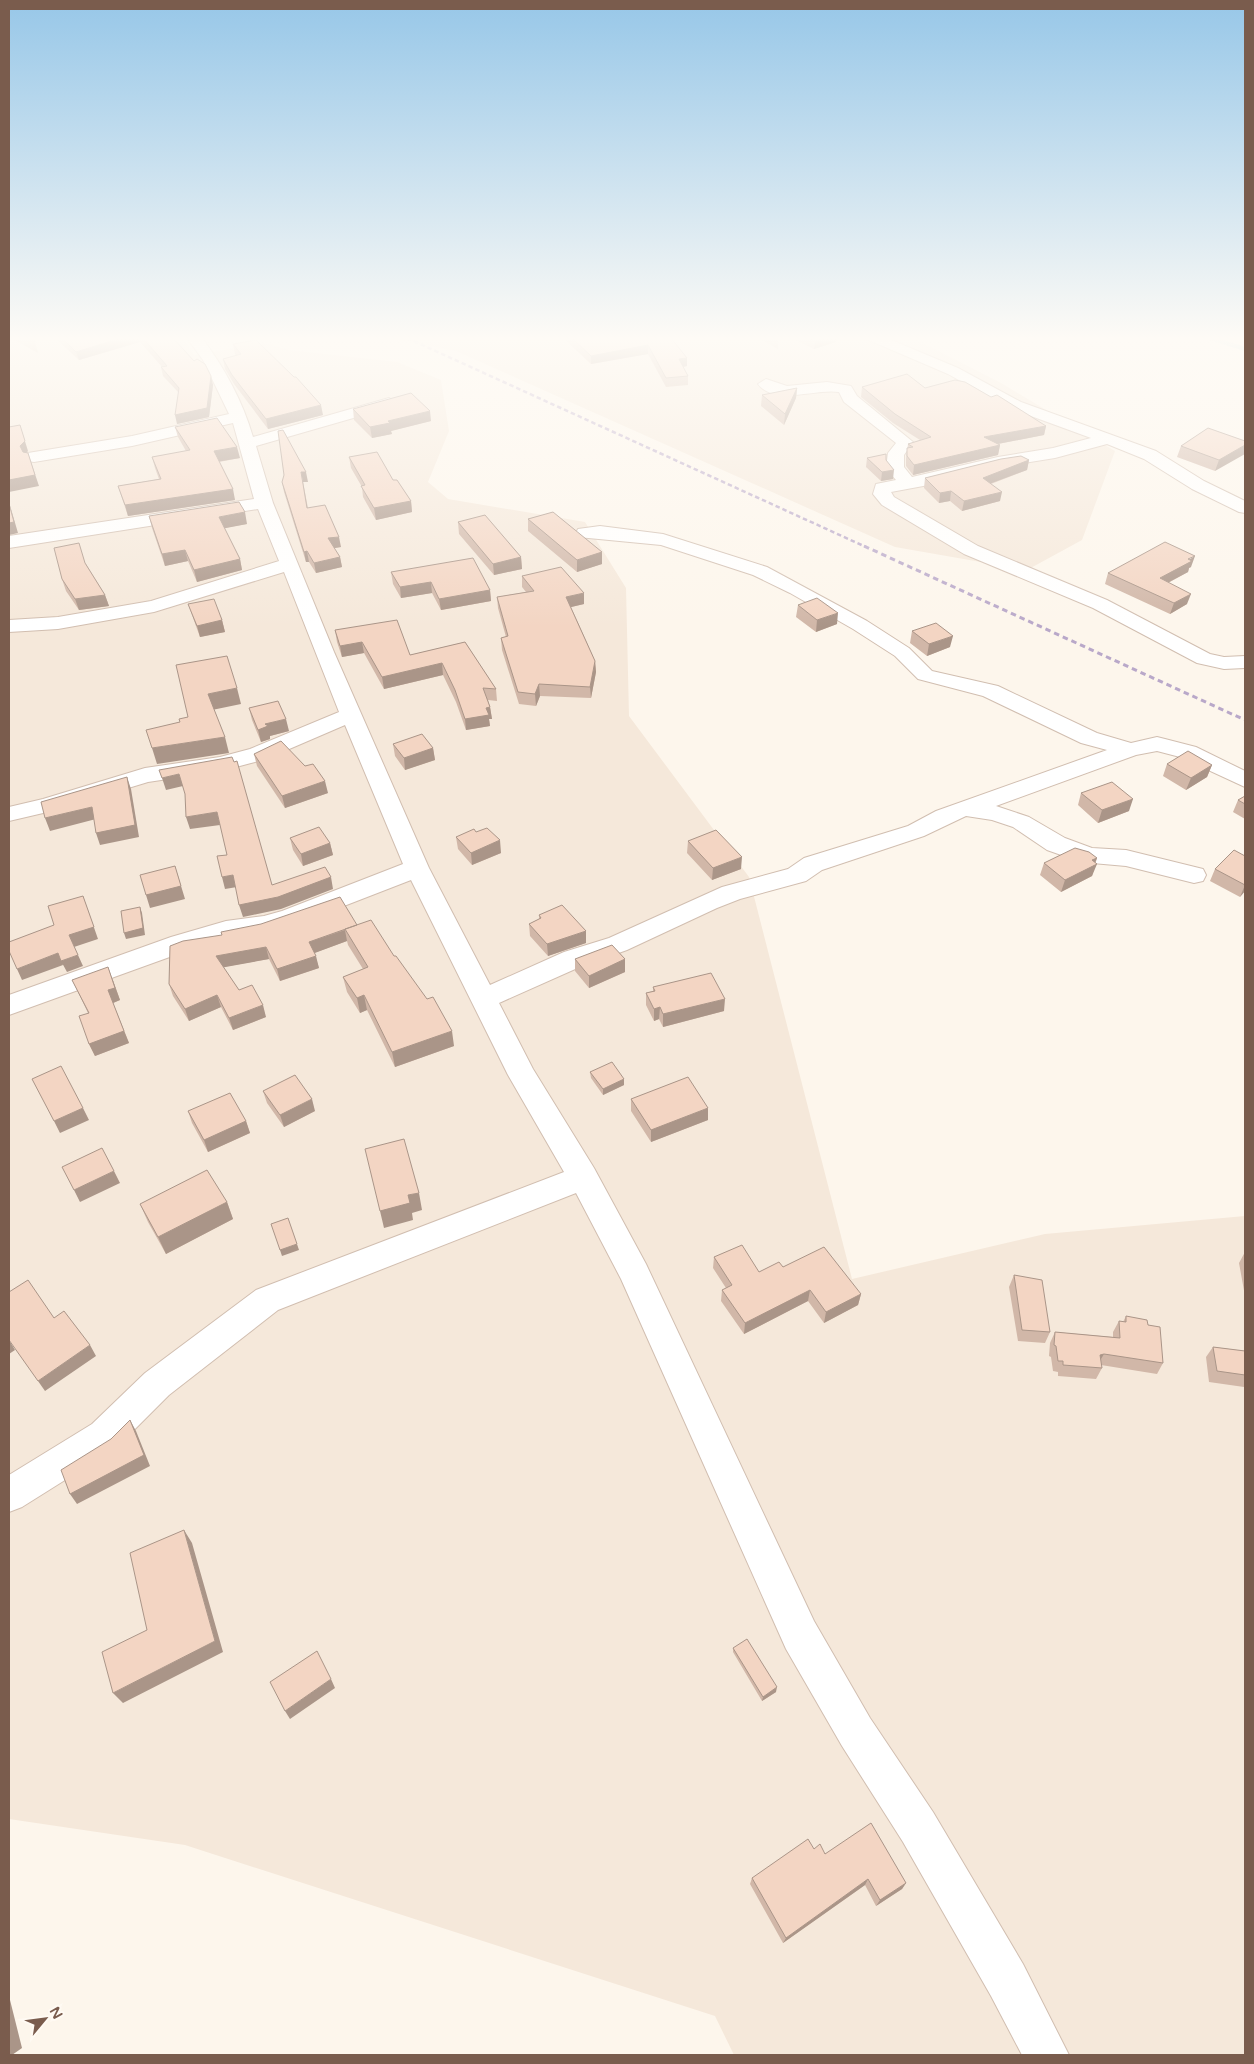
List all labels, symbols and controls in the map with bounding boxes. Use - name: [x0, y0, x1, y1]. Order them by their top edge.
- north arrow: [20, 1994, 70, 2044]
- text: N: [46, 2004, 66, 2022]

